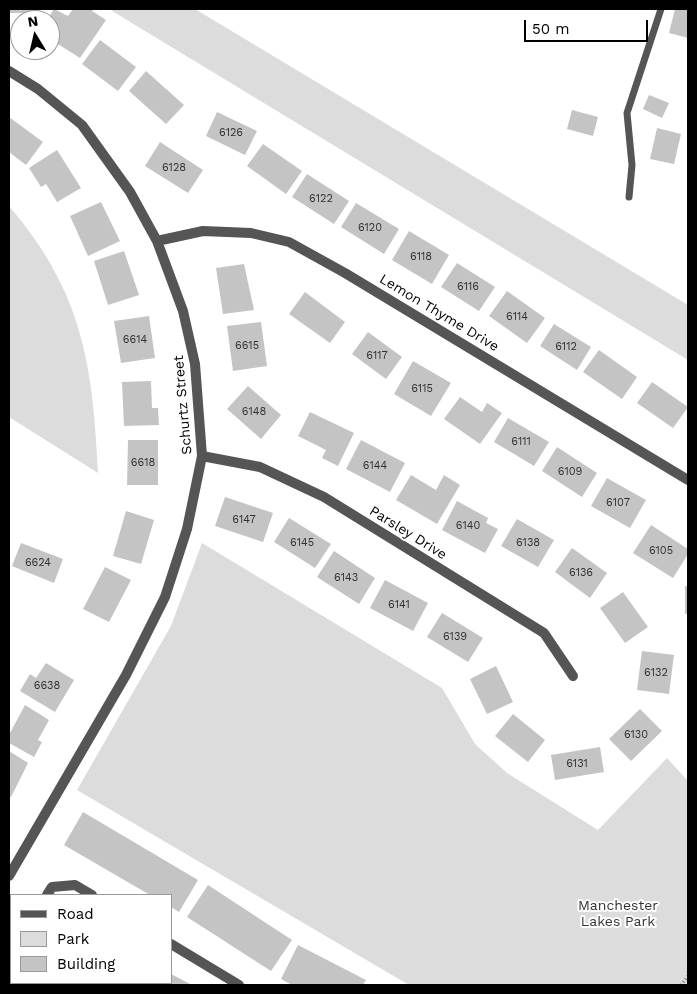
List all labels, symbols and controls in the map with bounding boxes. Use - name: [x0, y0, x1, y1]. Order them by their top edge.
- north arrow: [10, 10, 60, 60]
- scale bar: [527, 10, 651, 42]
- text: N: [26, 12, 39, 30]
- text: 50 m: [532, 20, 569, 38]
- house number: 6126: [219, 126, 243, 140]
- house number: 6128: [162, 161, 186, 175]
- house number: 6122: [309, 192, 333, 206]
- house number: 6120: [358, 221, 382, 235]
- house number: 6118: [410, 250, 432, 264]
- street label: Lemon Thyme Drive: [376, 271, 502, 355]
- house number: 6116: [457, 280, 479, 294]
- house number: 6114: [506, 310, 528, 324]
- house number: 6614: [123, 333, 147, 347]
- house number: 6615: [235, 339, 259, 353]
- house number: 6112: [555, 340, 577, 354]
- house number: 6117: [366, 349, 388, 363]
- street label: Schurtz Street: [170, 355, 196, 455]
- house number: 6115: [411, 382, 433, 396]
- house number: 6148: [242, 405, 266, 419]
- house number: 6111: [511, 435, 531, 449]
- house number: 6618: [131, 456, 155, 470]
- house number: 6144: [363, 459, 387, 473]
- house number: 6109: [558, 465, 582, 479]
- house number: 6107: [606, 496, 630, 510]
- street label: Parsley Drive: [366, 503, 450, 563]
- house number: 6147: [232, 513, 256, 527]
- house number: 6140: [456, 519, 480, 533]
- house number: 6145: [290, 536, 314, 550]
- house number: 6138: [516, 536, 540, 550]
- house number: 6105: [649, 544, 673, 558]
- house number: 6624: [25, 556, 51, 570]
- house number: 6136: [569, 566, 593, 580]
- house number: 6143: [334, 571, 358, 585]
- house number: 6141: [388, 598, 410, 612]
- house number: 6139: [443, 630, 467, 644]
- house number: 6132: [644, 666, 668, 680]
- house number: 6638: [34, 679, 60, 693]
- house number: 6130: [624, 728, 648, 742]
- house number: 6131: [566, 757, 588, 771]
- legend: [10, 894, 172, 984]
- park label: Manchester Lakes Park: [578, 898, 658, 930]
- text: Road: [57, 905, 94, 923]
- text: Park: [57, 930, 89, 948]
- text: Building: [57, 955, 115, 973]

